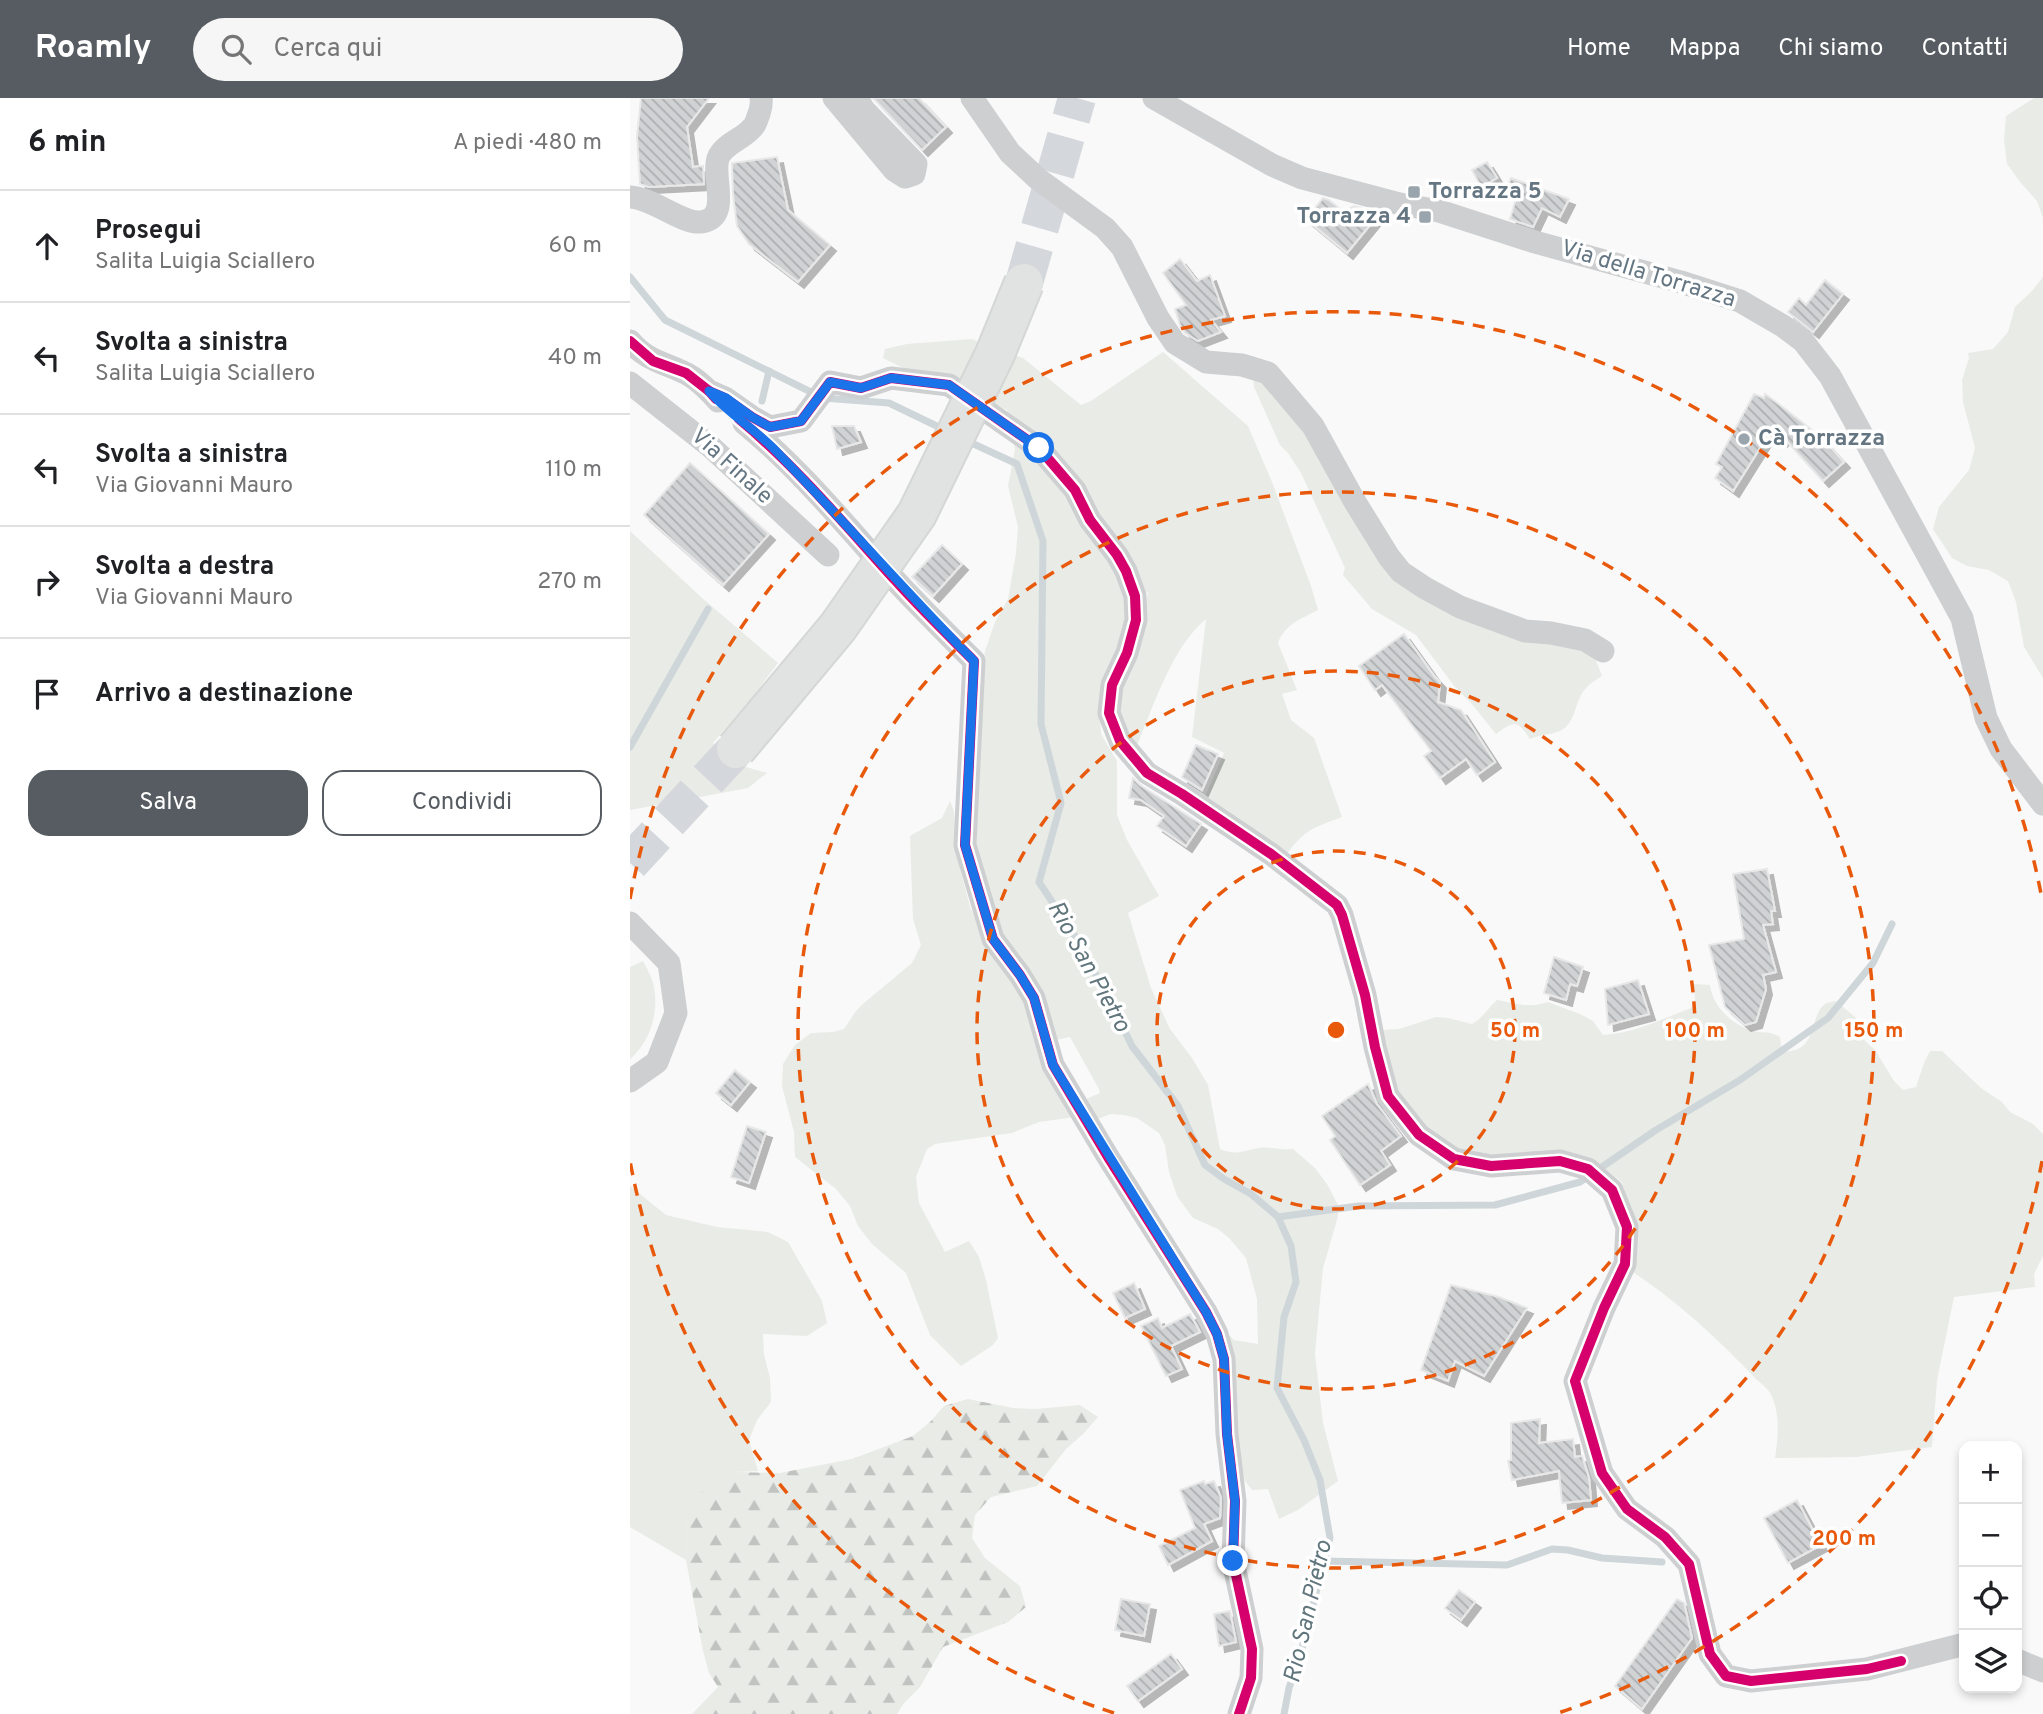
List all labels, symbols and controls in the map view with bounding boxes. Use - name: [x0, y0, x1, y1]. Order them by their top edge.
- search box: [193, 18, 683, 81]
- text: Roamly: [35, 28, 151, 70]
- icon: search: [217, 30, 255, 68]
- text: Cerca qui: [273, 33, 382, 66]
- text: Home: [1567, 34, 1631, 64]
- text: Mappa: [1669, 34, 1740, 64]
- text: Chi siamo: [1778, 34, 1883, 64]
- text: Contatti: [1921, 34, 2008, 64]
- text: 6 min: [28, 125, 106, 162]
- text: A piedi · 480 m: [453, 129, 602, 158]
- place label: Torrazza 5: [1428, 178, 1542, 207]
- marker: Torrazza 5: [1406, 184, 1422, 200]
- place label: Torrazza 4: [1297, 203, 1411, 232]
- marker: Torrazza 4: [1417, 209, 1433, 225]
- text: Prosegui: [95, 215, 202, 248]
- icon: ahead: [28, 227, 66, 265]
- text: 60 m: [549, 232, 602, 261]
- street label: Via della Torrazza: [1557, 235, 1739, 315]
- text: Salita Luigia Sciallero: [95, 248, 315, 277]
- text: Svolta a sinistra: [95, 327, 288, 360]
- icon: left: [28, 339, 66, 377]
- text: 40 m: [548, 344, 602, 373]
- text: Salita Luigia Sciallero: [95, 360, 315, 389]
- street label: Via Finale: [684, 423, 778, 511]
- place label: Cà Torrazza: [1758, 425, 1885, 454]
- marker: Cà Torrazza: [1736, 431, 1752, 447]
- route start: [1023, 432, 1054, 463]
- text: Svolta a sinistra: [95, 439, 288, 472]
- icon: left: [28, 451, 66, 489]
- text: 110 m: [545, 456, 602, 485]
- text: Via Giovanni Mauro: [95, 472, 293, 501]
- text: Svolta a destra: [95, 551, 274, 584]
- icon: right: [28, 563, 66, 601]
- text: 270 m: [537, 568, 602, 597]
- text: Via Giovanni Mauro: [95, 584, 293, 613]
- icon: arrive: [28, 675, 66, 713]
- text: Arrivo a destinazione: [95, 678, 353, 711]
- button: Salva: [28, 770, 308, 836]
- button: Condividi: [322, 770, 602, 836]
- water label: Rio San Pietro: [1040, 896, 1136, 1038]
- centre of rings: [1324, 1018, 1348, 1042]
- text: 50 m: [1490, 1018, 1540, 1045]
- text: 100 m: [1665, 1018, 1725, 1045]
- text: 150 m: [1845, 1018, 1903, 1045]
- map controls: [1959, 1441, 2022, 1693]
- button: +: [1959, 1441, 2022, 1504]
- button: −: [1959, 1504, 2022, 1567]
- text: 200 m: [1812, 1526, 1876, 1553]
- water label: Rio San Pietro: [1278, 1538, 1340, 1686]
- route end: [1217, 1545, 1248, 1576]
- button: locate: [1959, 1567, 2022, 1630]
- button: layers: [1959, 1630, 2022, 1693]

